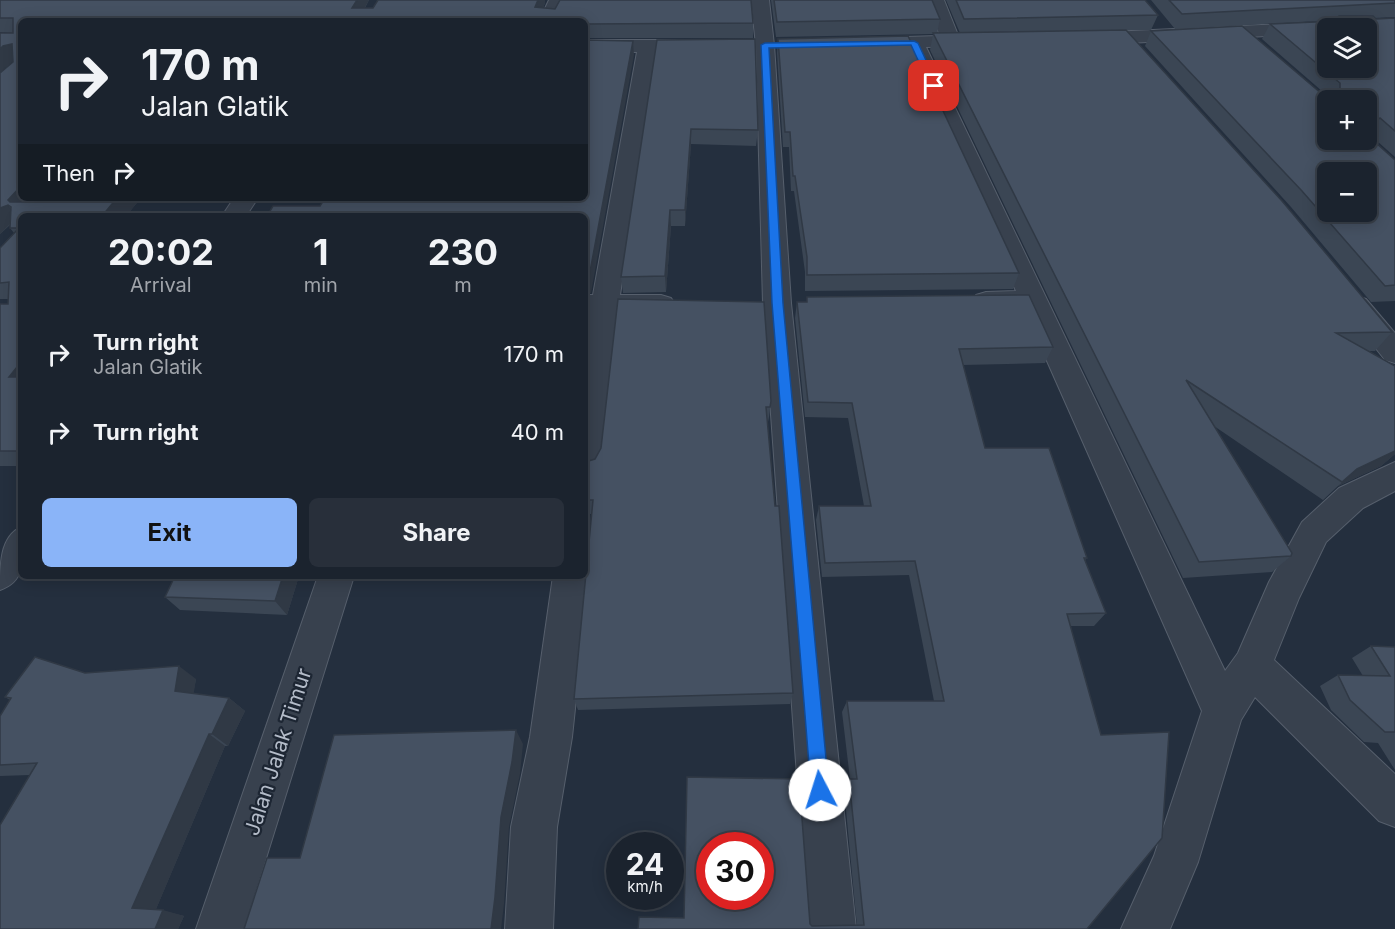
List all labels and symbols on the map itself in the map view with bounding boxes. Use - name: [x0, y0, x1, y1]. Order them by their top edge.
- pin: [908, 60, 959, 111]
- street label: Jalan Jalak Timur: [239, 665, 316, 839]
- position arrow: [788, 758, 852, 822]
- speed limit sign: 30: [696, 832, 774, 910]

